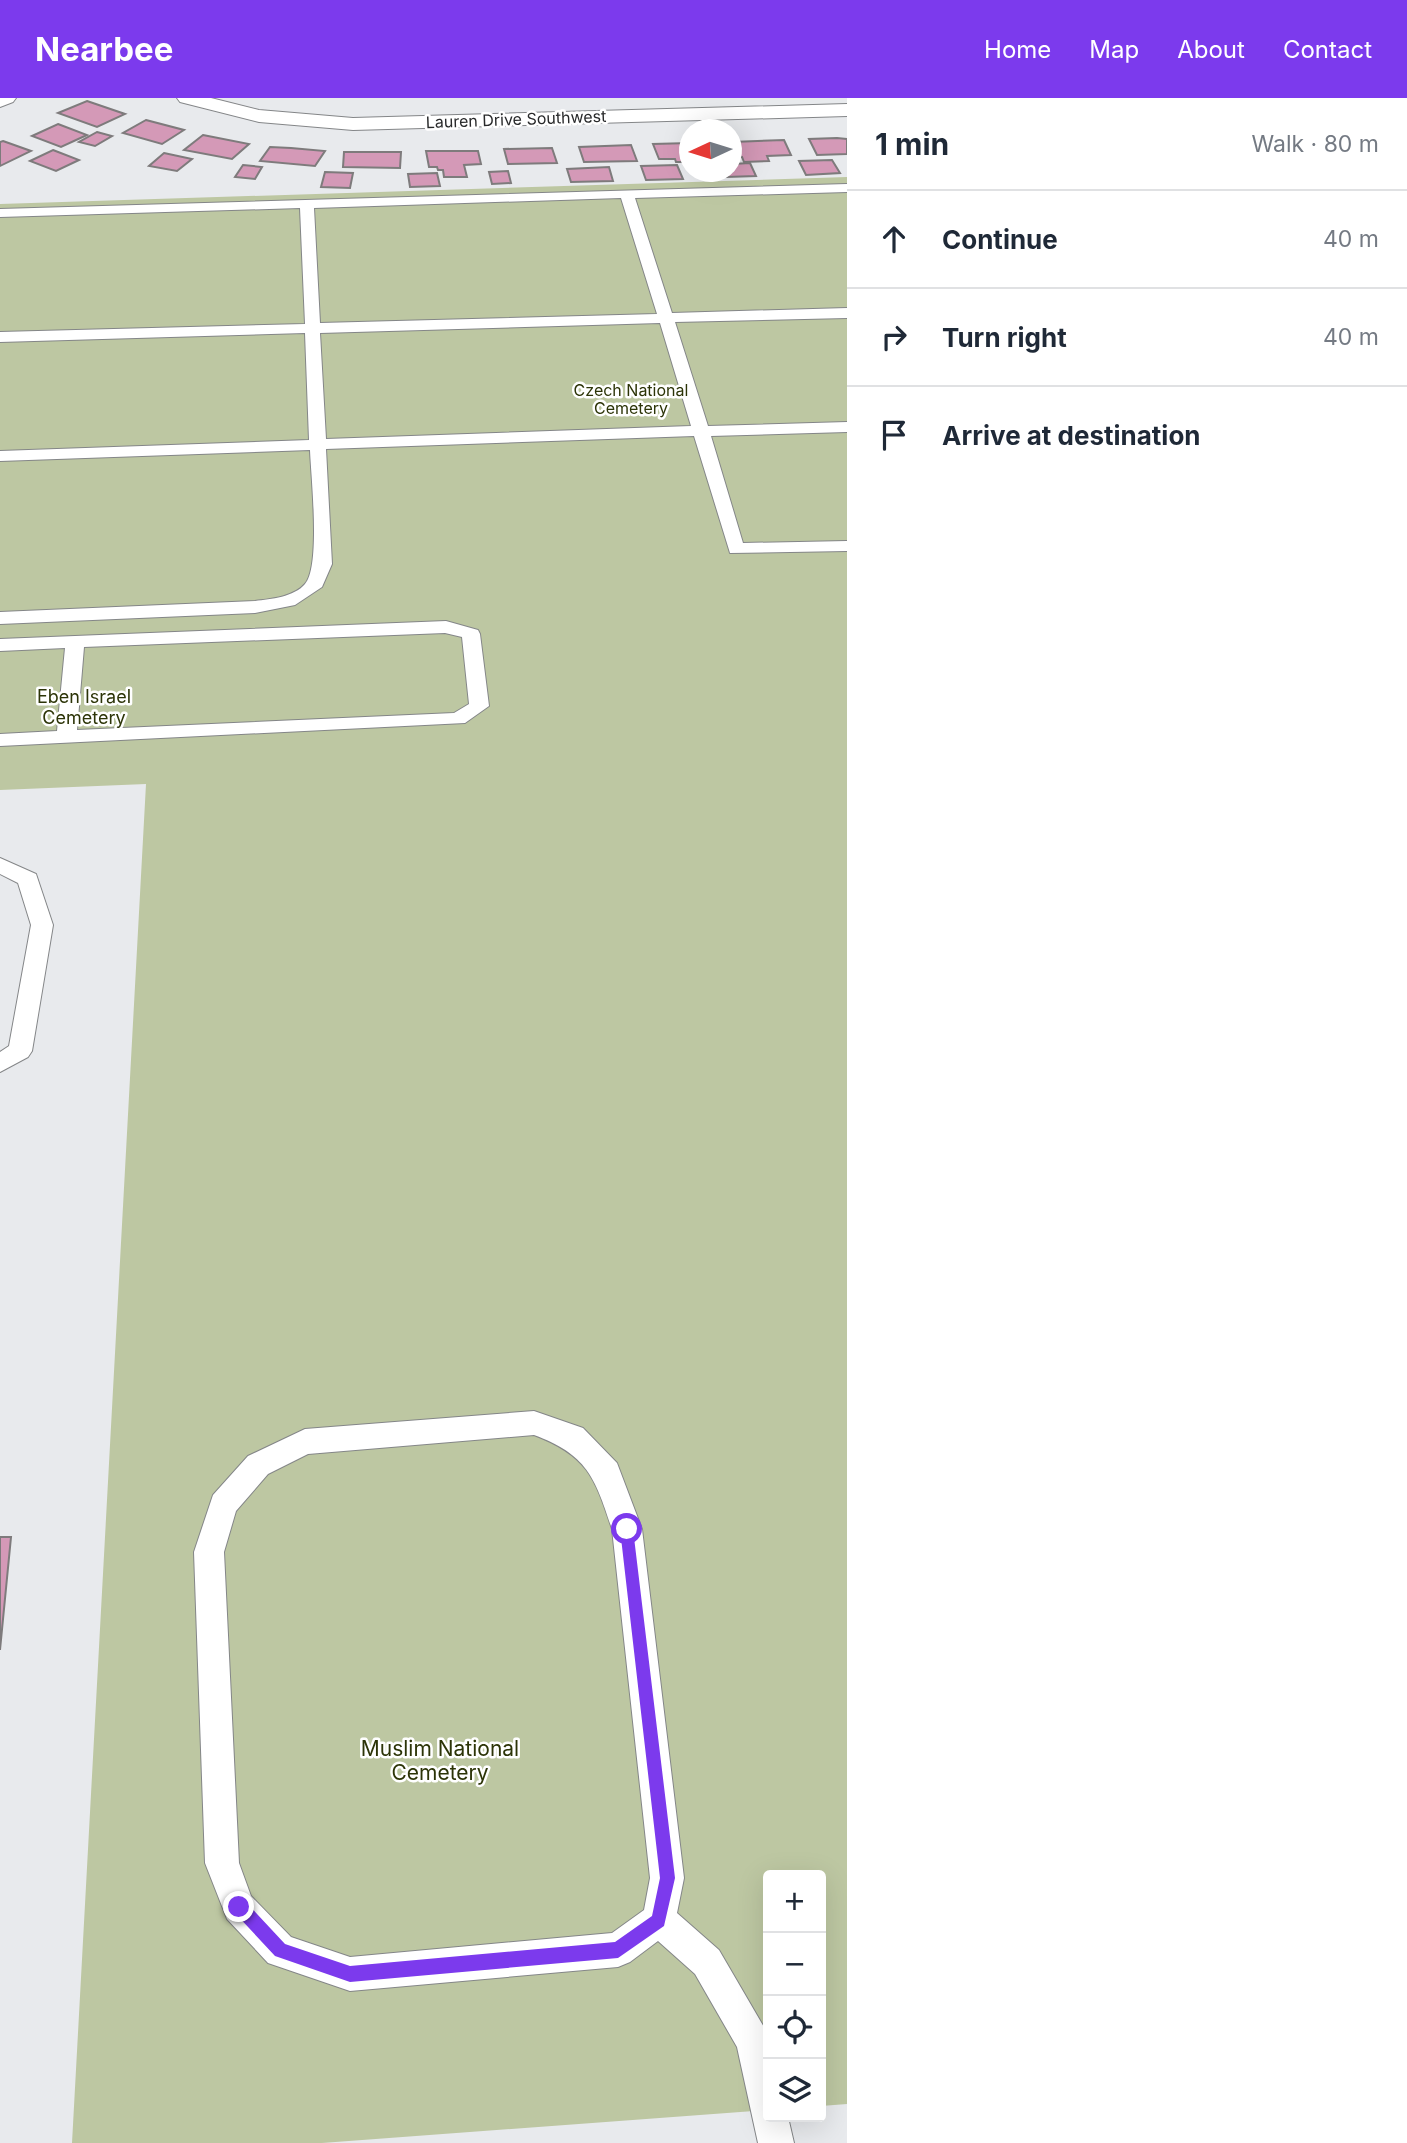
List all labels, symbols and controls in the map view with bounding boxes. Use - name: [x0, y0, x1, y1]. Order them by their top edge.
- text: Nearbee: [35, 29, 173, 69]
- text: Home: [984, 35, 1051, 64]
- text: Map: [1089, 35, 1139, 64]
- text: About: [1177, 35, 1245, 64]
- text: Contact: [1283, 35, 1372, 64]
- street label: Lauren Drive Southwest: [425, 106, 607, 132]
- north arrow: [679, 119, 742, 182]
- text: 1 min: [875, 126, 949, 162]
- text: Walk · 80 m: [1251, 130, 1379, 158]
- icon: ahead: [875, 220, 913, 258]
- text: Continue: [942, 224, 1058, 255]
- text: 40 m: [1323, 225, 1379, 253]
- icon: right: [875, 318, 913, 356]
- text: Turn right: [942, 322, 1067, 353]
- text: 40 m: [1323, 323, 1379, 351]
- park label: Czech National Cemetery: [574, 380, 688, 418]
- icon: arrive: [875, 416, 913, 454]
- text: Arrive at destination: [942, 420, 1201, 451]
- park label: Eben Israel Cemetery: [37, 686, 131, 728]
- route start: [611, 1513, 642, 1544]
- park label: Muslim National Cemetery: [361, 1736, 519, 1785]
- map controls: [763, 1870, 826, 2122]
- button: +: [763, 1870, 826, 1933]
- route end: [223, 1891, 254, 1922]
- button: −: [763, 1933, 826, 1996]
- button: locate: [763, 1996, 826, 2059]
- button: layers: [763, 2059, 826, 2122]

